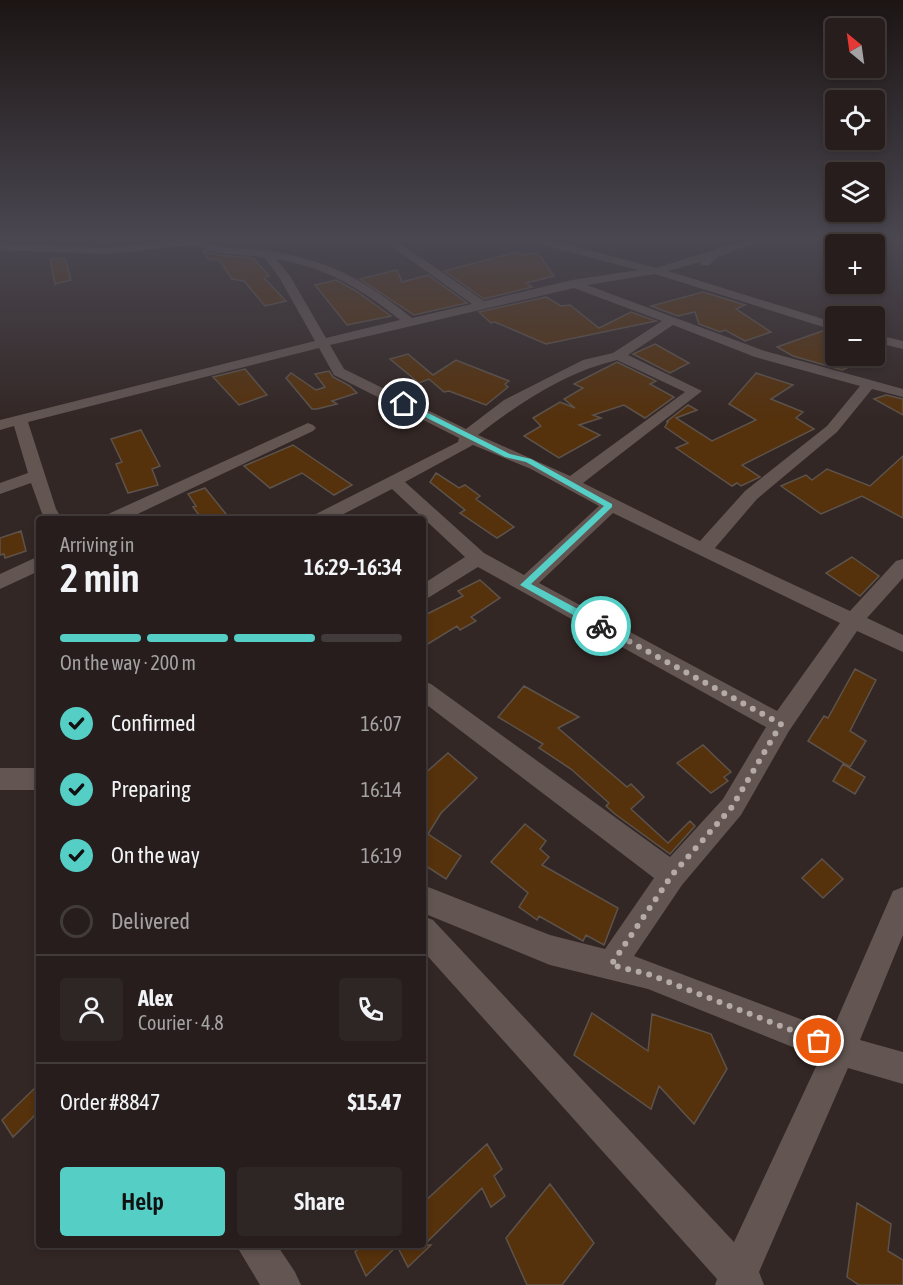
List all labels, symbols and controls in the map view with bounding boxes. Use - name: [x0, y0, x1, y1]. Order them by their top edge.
- north arrow: [825, 18, 885, 78]
- map controls: [825, 18, 885, 366]
- button: locate: [825, 90, 885, 150]
- button: layers: [825, 162, 885, 222]
- button: +: [825, 234, 885, 294]
- button: −: [825, 306, 885, 366]
- pin: [378, 378, 429, 429]
- icon: home: [387, 387, 420, 420]
- text: Arriving in: [60, 533, 134, 556]
- text: 16:29–16:34: [304, 554, 402, 580]
- text: 2 min: [60, 556, 140, 600]
- courier: [571, 596, 631, 656]
- icon: bike: [585, 610, 618, 643]
- text: On the way · 200 m: [60, 651, 196, 674]
- icon: check: [60, 707, 93, 740]
- text: Confirmed: [111, 710, 196, 736]
- text: 16:07: [360, 712, 402, 735]
- icon: check: [60, 773, 93, 806]
- text: Preparing: [111, 776, 191, 802]
- text: 16:14: [361, 778, 402, 801]
- icon: check: [60, 839, 93, 872]
- text: On the way: [111, 842, 200, 868]
- text: 16:19: [361, 844, 402, 867]
- text: Delivered: [111, 908, 190, 934]
- button: person: [60, 978, 123, 1041]
- button: phone: [339, 978, 402, 1041]
- text: Alex: [138, 985, 173, 1011]
- text: Courier · 4.8: [138, 1011, 224, 1034]
- pin: [793, 1015, 844, 1066]
- icon: bag: [802, 1024, 835, 1057]
- text: Order #8847: [60, 1089, 160, 1115]
- text: $15.47: [347, 1089, 402, 1115]
- button: Help: [60, 1167, 225, 1236]
- button: Share: [237, 1167, 402, 1236]

